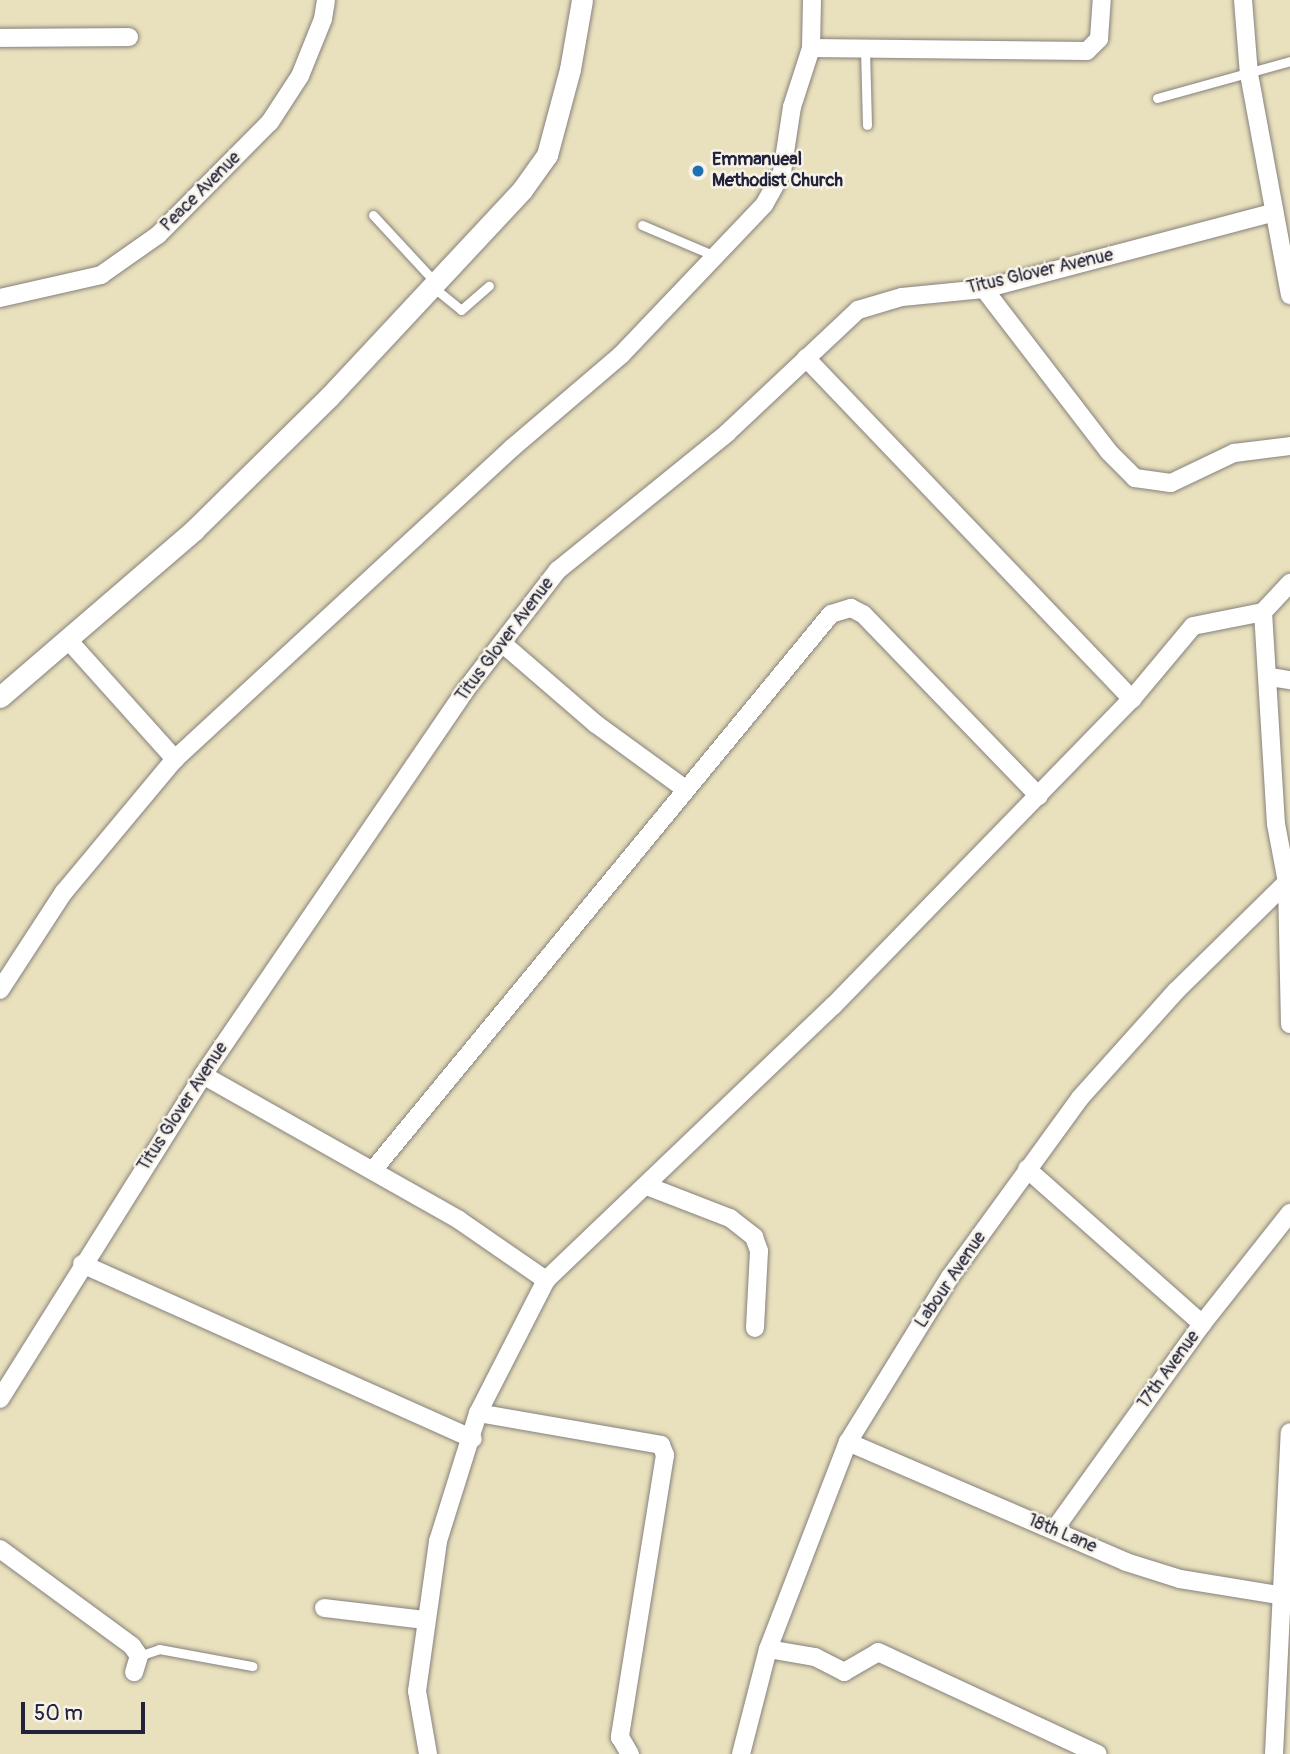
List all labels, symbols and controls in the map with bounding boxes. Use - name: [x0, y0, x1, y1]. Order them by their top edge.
- street label: Peace Avenue: [156, 147, 246, 237]
- place label: Emmanueal Methodist Church: [712, 150, 843, 192]
- marker: Emmanueal Methodist Church: [690, 163, 706, 179]
- street label: Titus Glover Avenue: [965, 245, 1115, 299]
- street label: Titus Glover Avenue: [451, 574, 559, 706]
- street label: Titus Glover Avenue: [133, 1038, 233, 1176]
- street label: Labour Avenue: [911, 1228, 991, 1332]
- street label: 17th Avenue: [1133, 1327, 1205, 1413]
- street label: 18th Lane: [1024, 1510, 1100, 1558]
- scale bar: [24, 1688, 149, 1732]
- text: 50 m: [34, 1700, 83, 1727]

